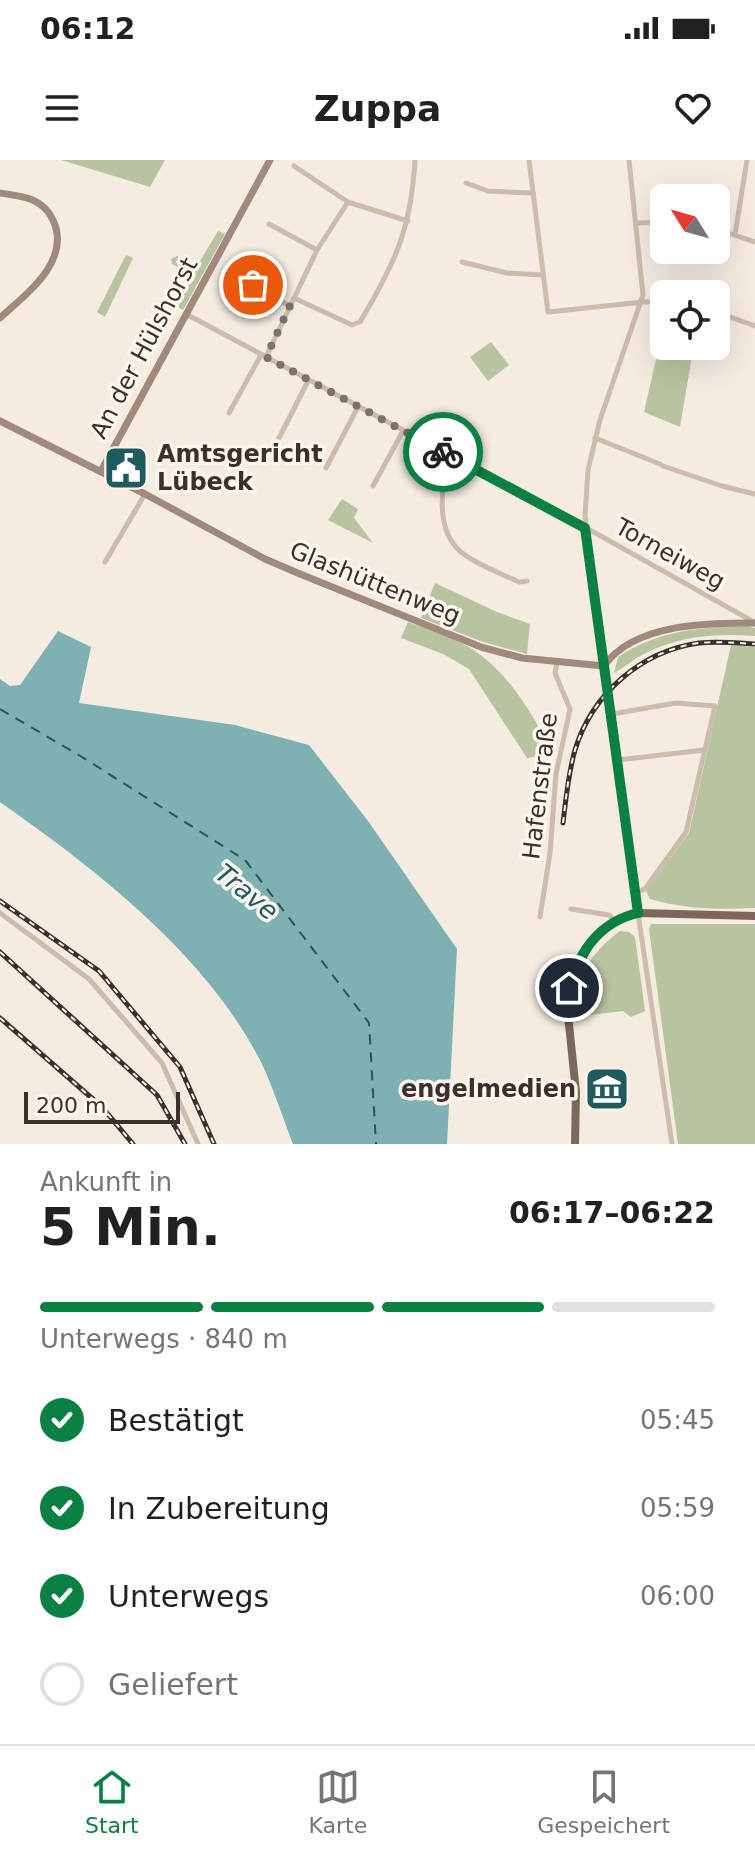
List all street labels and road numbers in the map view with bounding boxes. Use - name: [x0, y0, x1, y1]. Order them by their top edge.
- street label: An der Hülshorst: [84, 253, 204, 443]
- street label: Torneiweg: [609, 512, 730, 596]
- street label: Glashüttenweg: [286, 536, 464, 630]
- street label: Hafenstraße: [517, 711, 563, 861]

